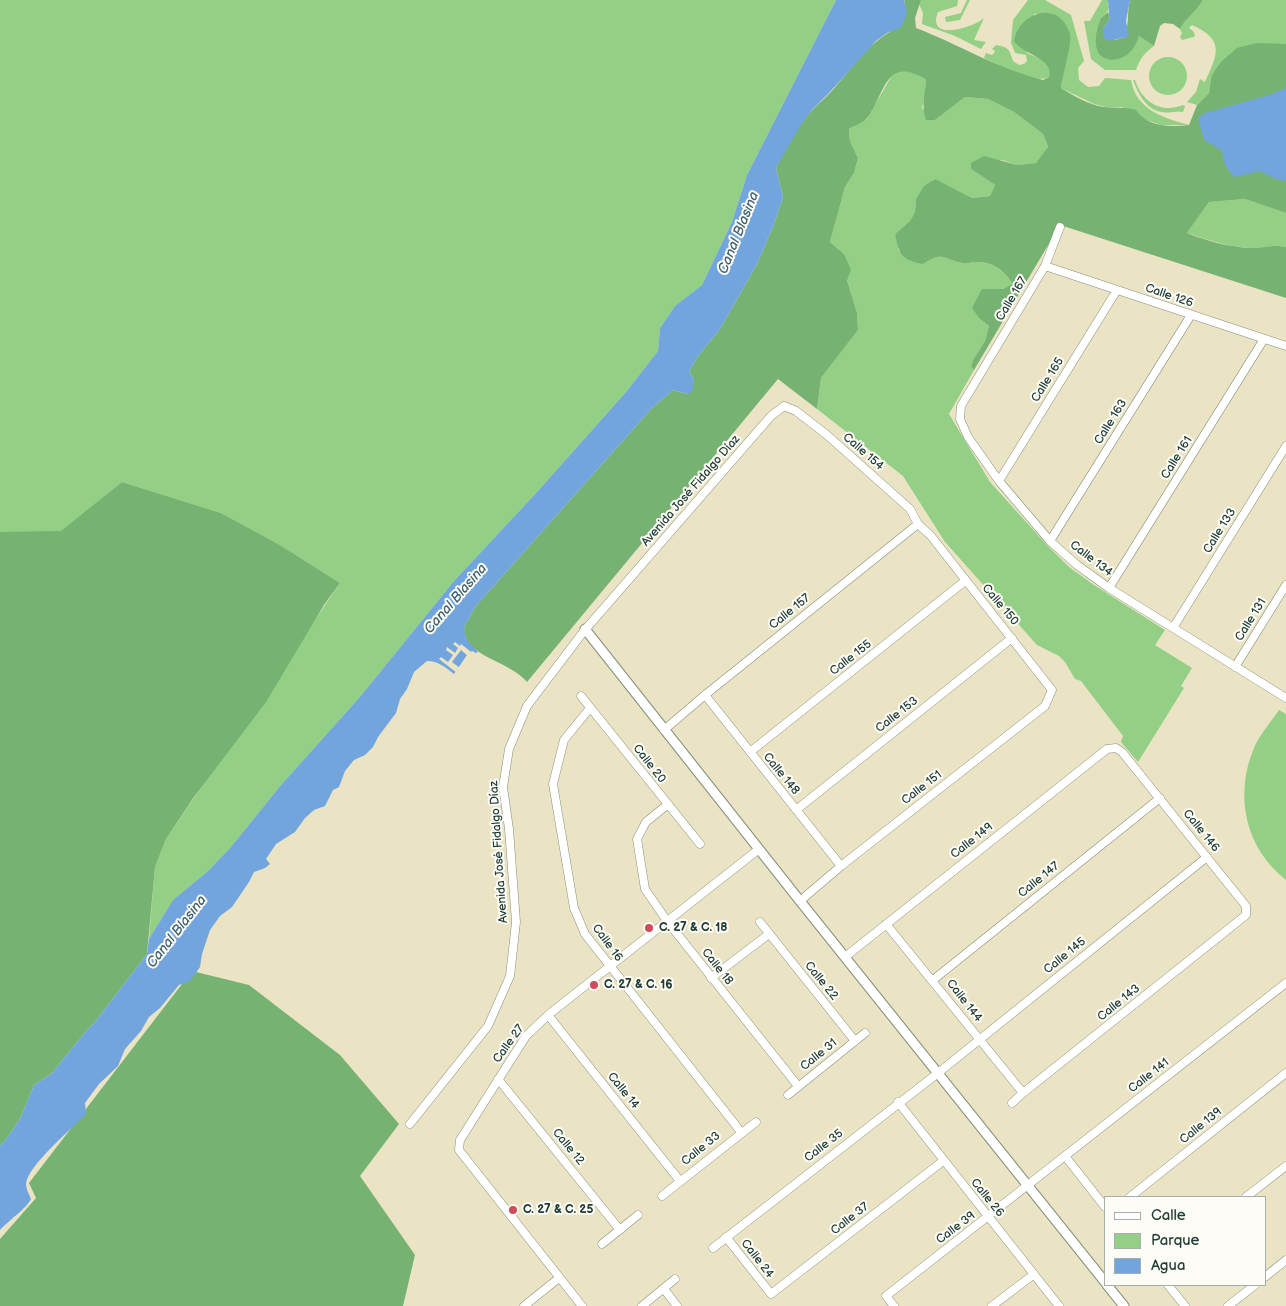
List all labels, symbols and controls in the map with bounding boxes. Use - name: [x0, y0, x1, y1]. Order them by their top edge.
- water label: Canal Blasina: [715, 189, 763, 277]
- street label: Calle 167: [993, 274, 1031, 324]
- street label: Calle 126: [1143, 281, 1195, 311]
- street label: Calle 165: [1029, 355, 1067, 405]
- street label: Calle 163: [1092, 397, 1130, 447]
- street label: Calle 154: [839, 430, 887, 474]
- street label: Avenida José Fidalgo Díaz: [639, 432, 743, 550]
- street label: Calle 161: [1158, 434, 1196, 482]
- street label: Calle 133: [1201, 506, 1239, 556]
- street label: Calle 134: [1067, 538, 1115, 580]
- water label: Canal Blasina: [421, 561, 491, 637]
- street label: Calle 150: [979, 581, 1021, 629]
- street label: Calle 157: [767, 591, 813, 633]
- street label: Calle 131: [1232, 596, 1270, 644]
- street label: Calle 155: [827, 637, 875, 679]
- street label: Calle 153: [873, 694, 921, 736]
- street label: Calle 20: [629, 742, 669, 786]
- street label: Calle 148: [760, 750, 802, 798]
- street label: Calle 151: [899, 768, 945, 808]
- street label: Avenida José Fidalgo Díaz: [487, 780, 511, 924]
- street label: Calle 146: [1180, 807, 1222, 855]
- street label: Calle 149: [948, 820, 996, 862]
- street label: Calle 147: [1016, 859, 1062, 901]
- water label: Canal Blasina: [144, 893, 210, 971]
- street label: Calle 16: [589, 921, 625, 965]
- place label: C. 27 & C. 18: [659, 921, 728, 935]
- marker: C. 27 & C. 18: [643, 922, 655, 934]
- street label: Calle 145: [1041, 935, 1089, 977]
- street label: Calle 18: [698, 946, 736, 988]
- street label: Calle 22: [801, 959, 841, 1003]
- street label: Calle 144: [943, 977, 985, 1025]
- place label: C. 27 & C. 16: [604, 978, 673, 992]
- marker: C. 27 & C. 16: [588, 979, 600, 991]
- street label: Calle 143: [1095, 982, 1143, 1024]
- street label: Calle 27: [490, 1022, 528, 1066]
- street label: Calle 31: [798, 1036, 840, 1074]
- street label: Calle 141: [1126, 1056, 1172, 1096]
- street label: Calle 14: [604, 1070, 642, 1112]
- street label: Calle 139: [1177, 1105, 1225, 1147]
- street label: Calle 12: [549, 1126, 587, 1168]
- street label: Calle 35: [802, 1126, 846, 1166]
- street label: Calle 33: [679, 1129, 723, 1169]
- street label: Calle 26: [967, 1176, 1007, 1220]
- legend: [1104, 1196, 1266, 1286]
- street label: Calle 37: [828, 1200, 872, 1238]
- place label: C. 27 & C. 25: [523, 1203, 593, 1217]
- marker: C. 27 & C. 25: [507, 1204, 519, 1216]
- text: Calle: [1151, 1206, 1186, 1225]
- street label: Calle 39: [934, 1209, 978, 1247]
- text: Parque: [1151, 1231, 1199, 1250]
- street label: Calle 24: [737, 1237, 777, 1281]
- text: Agua: [1151, 1256, 1185, 1275]

